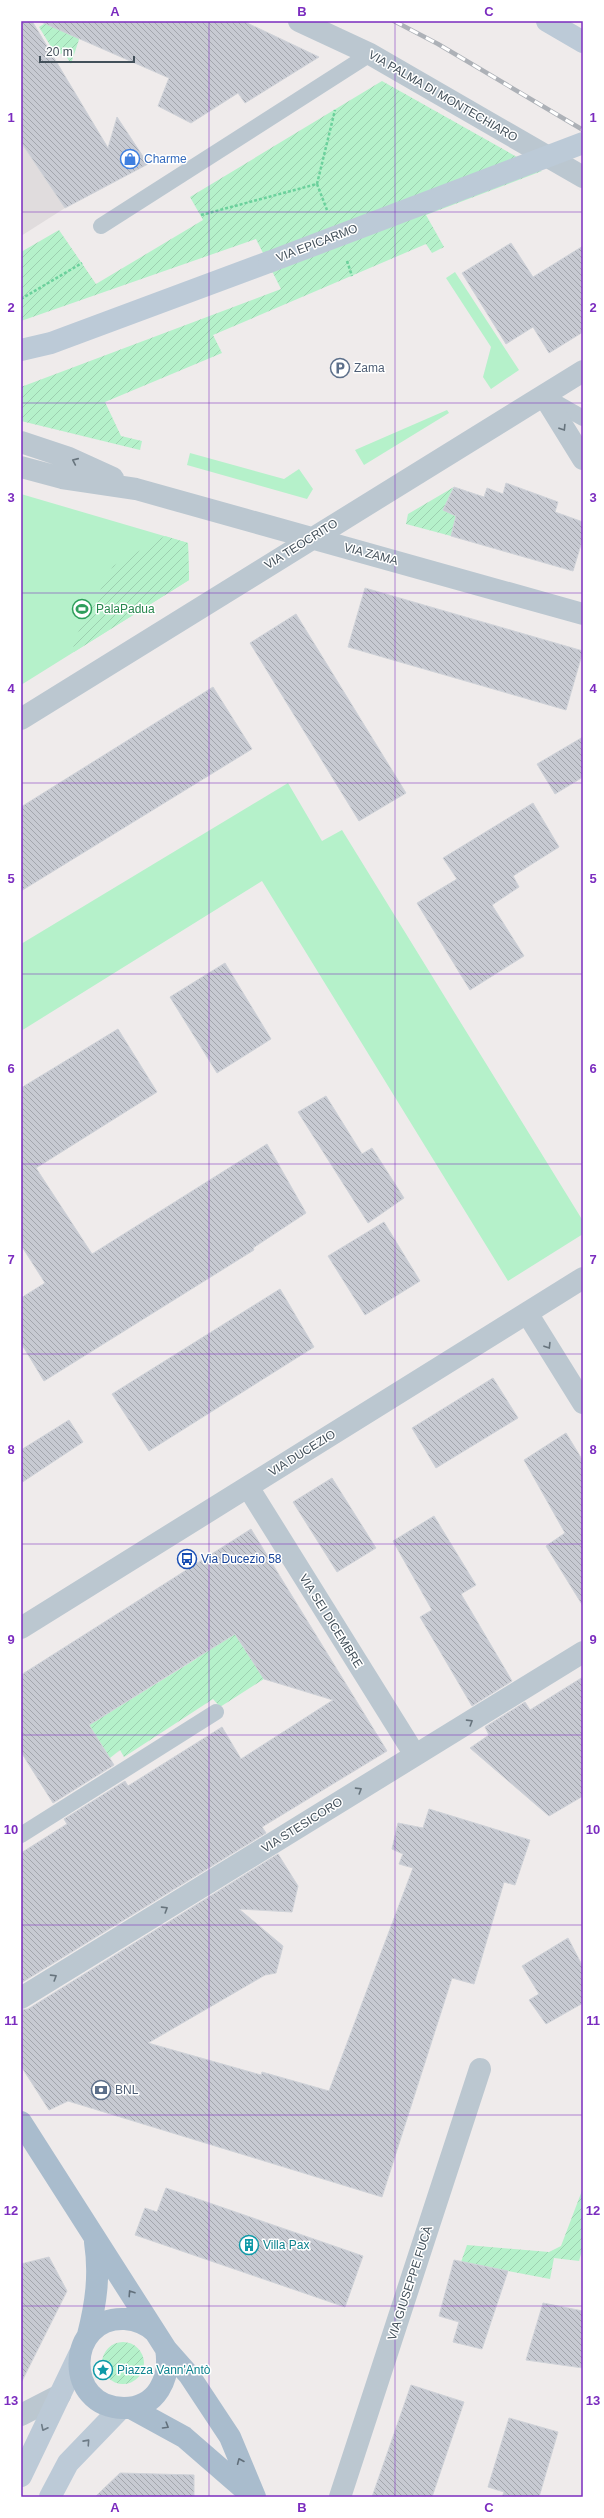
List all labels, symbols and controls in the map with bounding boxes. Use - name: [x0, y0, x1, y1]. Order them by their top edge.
- text: A: [110, 4, 120, 19]
- text: B: [297, 4, 307, 19]
- text: C: [484, 4, 494, 19]
- scale bar: [40, 38, 134, 64]
- text: 20 m: [46, 45, 73, 59]
- street label: VIA PALMA DI MONTECHIARO: [366, 47, 520, 145]
- text: 1: [7, 110, 15, 125]
- text: 1: [589, 110, 597, 125]
- shop icon: Charme: [119, 148, 141, 170]
- place label: Charme: [144, 152, 187, 166]
- street label: VIA EPICARMO: [274, 221, 360, 265]
- text: 2: [7, 300, 15, 315]
- text: 2: [589, 300, 597, 315]
- parking icon: Zama: [329, 357, 351, 379]
- place label: Zama: [354, 361, 385, 375]
- one-way arrow: [559, 423, 566, 430]
- one-way arrow: [72, 458, 80, 466]
- text: 3: [7, 490, 15, 505]
- text: 3: [589, 490, 597, 505]
- street label: VIA TEOCRITO: [262, 516, 340, 572]
- street label: VIA ZAMA: [342, 540, 400, 568]
- sports icon: PalaPadua: [71, 598, 93, 620]
- place label: PalaPadua: [96, 602, 155, 616]
- text: 4: [7, 681, 15, 696]
- text: 4: [589, 681, 597, 696]
- text: 5: [7, 871, 15, 886]
- text: 5: [589, 871, 597, 886]
- text: 6: [7, 1061, 15, 1076]
- text: 6: [589, 1061, 597, 1076]
- text: 7: [7, 1252, 15, 1267]
- text: 7: [589, 1252, 597, 1267]
- one-way arrow: [543, 1342, 550, 1349]
- street label: VIA DUCEZIO: [266, 1427, 338, 1479]
- text: 8: [7, 1442, 15, 1457]
- text: 8: [589, 1442, 597, 1457]
- bus stop icon: Via Ducezio 58: [176, 1548, 198, 1570]
- place label: Via Ducezio 58: [201, 1552, 282, 1566]
- street label: VIA SEI DICEMBRE: [296, 1571, 366, 1671]
- text: 9: [7, 1632, 15, 1647]
- text: 9: [589, 1632, 597, 1647]
- one-way arrow: [466, 1719, 473, 1726]
- one-way arrow: [355, 1787, 362, 1794]
- street label: VIA STESICORO: [259, 1795, 345, 1855]
- text: 10: [4, 1822, 18, 1837]
- text: 10: [586, 1822, 600, 1837]
- one-way arrow: [161, 1906, 168, 1914]
- one-way arrow: [50, 1974, 57, 1982]
- text: 11: [4, 2013, 18, 2028]
- text: 11: [586, 2013, 600, 2028]
- bank icon: BNL: [90, 2079, 112, 2101]
- place label: BNL: [115, 2083, 139, 2097]
- text: 12: [4, 2203, 18, 2218]
- text: 12: [586, 2203, 600, 2218]
- street label: VIA GIUSEPPE FUCÀ: [384, 2224, 435, 2342]
- building icon: Villa Pax: [238, 2234, 260, 2256]
- place label: Villa Pax: [263, 2238, 309, 2252]
- one-way arrow: [128, 2290, 136, 2297]
- place icon: Piazza Vann'Antò: [92, 2359, 114, 2381]
- place label: Piazza Vann'Antò: [117, 2363, 211, 2377]
- text: 13: [4, 2393, 18, 2408]
- text: 13: [586, 2393, 600, 2408]
- one-way arrow: [162, 2421, 169, 2428]
- one-way arrow: [41, 2424, 49, 2431]
- one-way arrow: [82, 2439, 89, 2446]
- one-way arrow: [236, 2458, 244, 2465]
- text: A: [110, 2500, 120, 2515]
- text: B: [297, 2500, 307, 2515]
- text: C: [484, 2500, 494, 2515]

